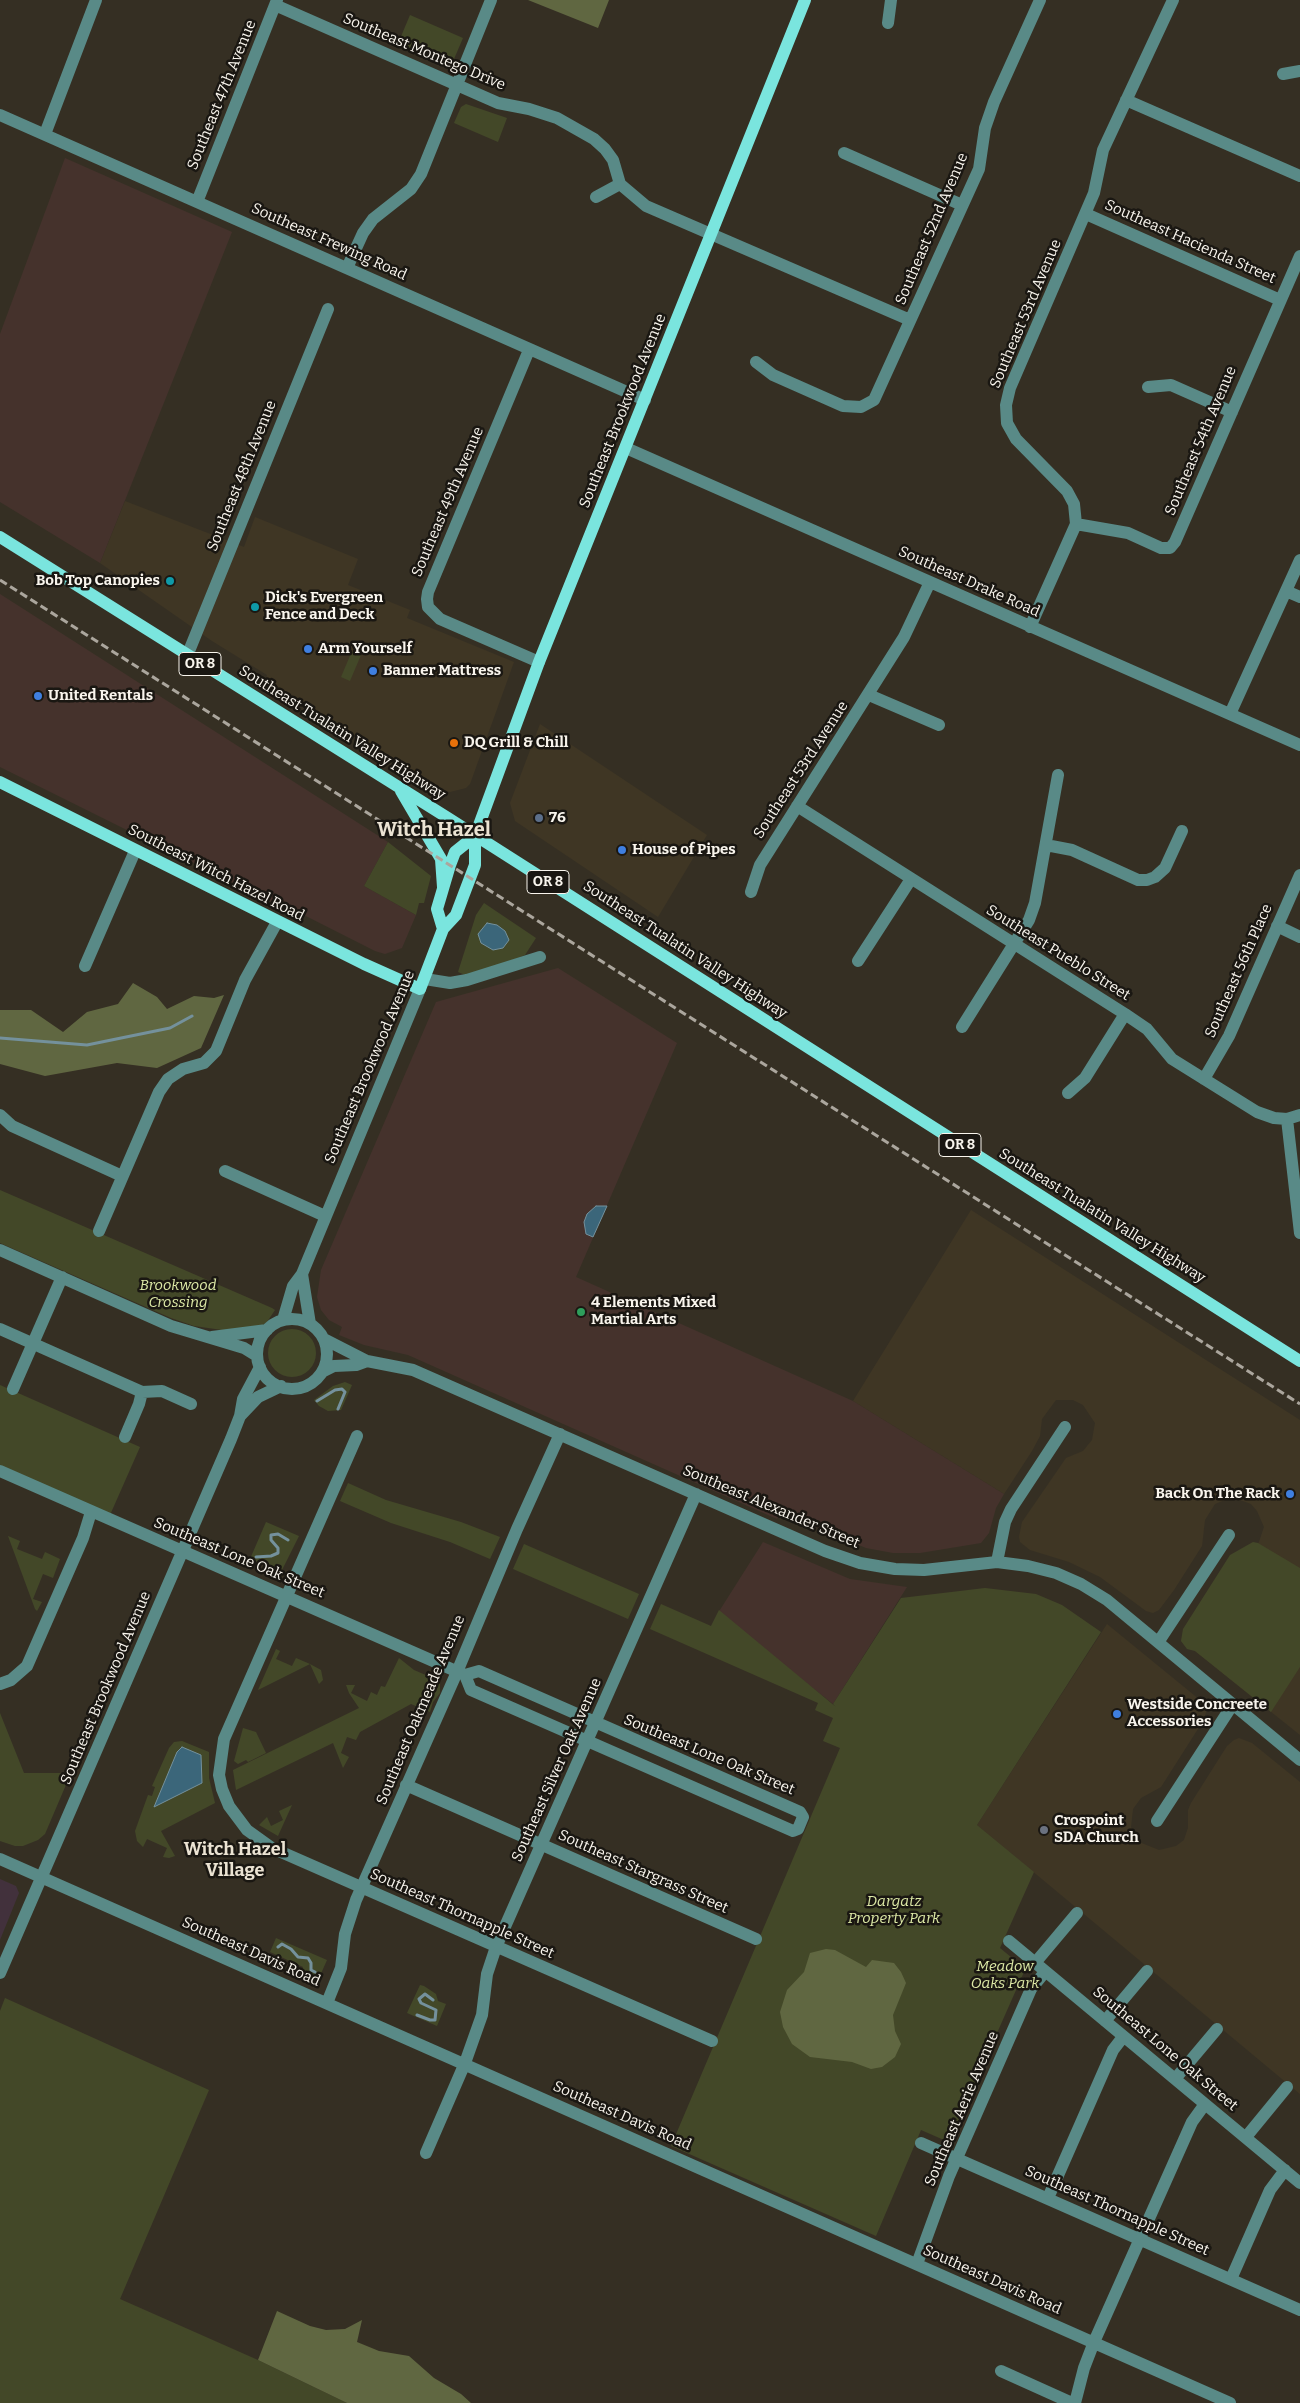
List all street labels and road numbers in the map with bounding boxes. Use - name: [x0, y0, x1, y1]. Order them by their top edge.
- street label: Southeast Montego Drive: [340, 10, 508, 94]
- street label: Southeast 47th Avenue: [184, 18, 260, 172]
- street label: Southeast 52nd Avenue: [892, 150, 972, 308]
- street label: Southeast Hacienda Street: [1102, 196, 1278, 288]
- street label: Southeast Frewing Road: [248, 200, 410, 284]
- street label: Southeast 53rd Avenue: [986, 237, 1066, 391]
- street label: Southeast Brookwood Avenue: [576, 311, 670, 511]
- street label: Southeast 54th Avenue: [1161, 364, 1241, 518]
- street label: Southeast 48th Avenue: [203, 398, 281, 554]
- street label: Southeast 49th Avenue: [408, 424, 488, 580]
- street label: Southeast Drake Road: [896, 543, 1042, 621]
- road number: OR 8: [179, 652, 221, 676]
- street label: Southeast Tualatin Valley Highway: [236, 662, 448, 804]
- street label: Southeast 53rd Avenue: [750, 698, 852, 842]
- street label: Southeast Witch Hazel Road: [125, 821, 307, 925]
- road number: OR 8: [527, 870, 569, 894]
- street label: Southeast Tualatin Valley Highway: [580, 877, 790, 1023]
- street label: Southeast Pueblo Street: [983, 901, 1133, 1005]
- street label: Southeast 56th Place: [1201, 901, 1277, 1041]
- street label: Southeast Brookwood Avenue: [321, 968, 419, 1166]
- road number: OR 8: [939, 1134, 981, 1156]
- street label: Southeast Tualatin Valley Highway: [996, 1145, 1208, 1287]
- street label: Southeast Alexander Street: [680, 1462, 862, 1552]
- street label: Southeast Lone Oak Street: [151, 1514, 327, 1602]
- street label: Southeast Brookwood Avenue: [57, 1589, 155, 1787]
- street label: Southeast Oakmeade Avenue: [373, 1612, 469, 1808]
- street label: Southeast Silver Oak Avenue: [508, 1675, 606, 1865]
- street label: Southeast Lone Oak Street: [621, 1711, 797, 1799]
- street label: Southeast Stargrass Street: [555, 1826, 731, 1918]
- street label: Southeast Thornapple Street: [367, 1865, 557, 1963]
- street label: Southeast Davis Road: [179, 1913, 323, 1991]
- street label: Southeast Lone Oak Street: [1089, 1983, 1241, 2115]
- street label: Southeast Aerie Avenue: [921, 2029, 1003, 2189]
- street label: Southeast Davis Road: [550, 2077, 694, 2155]
- street label: Southeast Thornapple Street: [1022, 2162, 1212, 2260]
- street label: Southeast Davis Road: [920, 2241, 1064, 2319]

